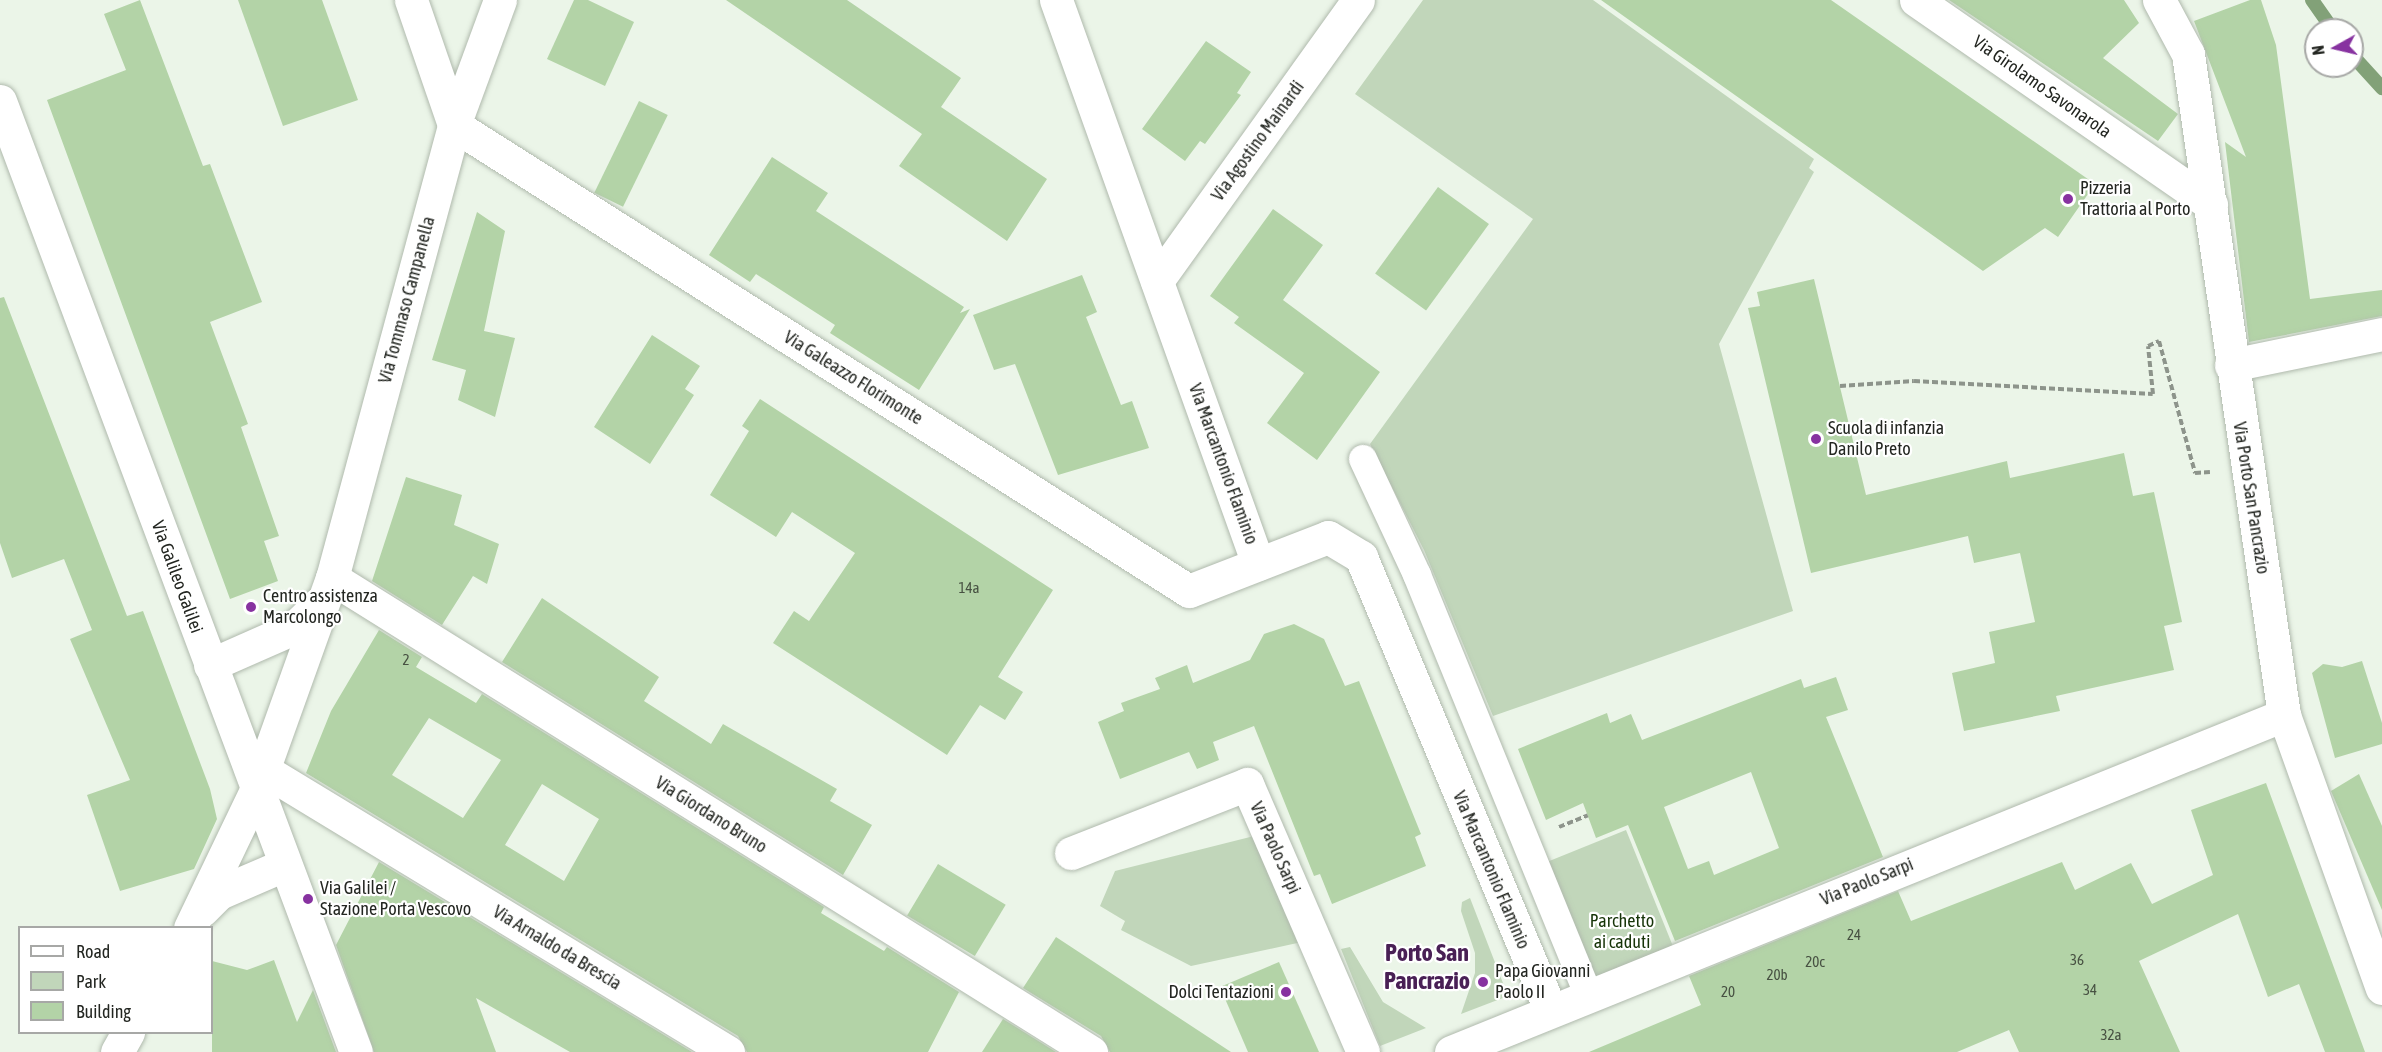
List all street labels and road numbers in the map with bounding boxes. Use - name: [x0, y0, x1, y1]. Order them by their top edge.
- street label: Via Girolamo Savonarola: [1969, 31, 2115, 143]
- street label: Via Agostino Mainardi: [1207, 77, 1309, 205]
- street label: Via Tommaso Campanella: [374, 214, 440, 386]
- street label: Via Galeazzo Florimonte: [780, 327, 926, 429]
- street label: Via Marcantonio Flaminio: [1184, 381, 1262, 547]
- street label: Via Porto San Pancrazio: [2228, 420, 2274, 576]
- street label: Via Galileo Galilei: [147, 518, 207, 636]
- street label: Via Giordano Bruno: [651, 772, 771, 858]
- street label: Via Marcantonio Flaminio: [1448, 788, 1534, 952]
- street label: Via Paolo Sarpi: [1245, 799, 1305, 897]
- street label: Via Paolo Sarpi: [1817, 854, 1917, 910]
- street label: Via Arnaldo da Brescia: [489, 901, 625, 995]

